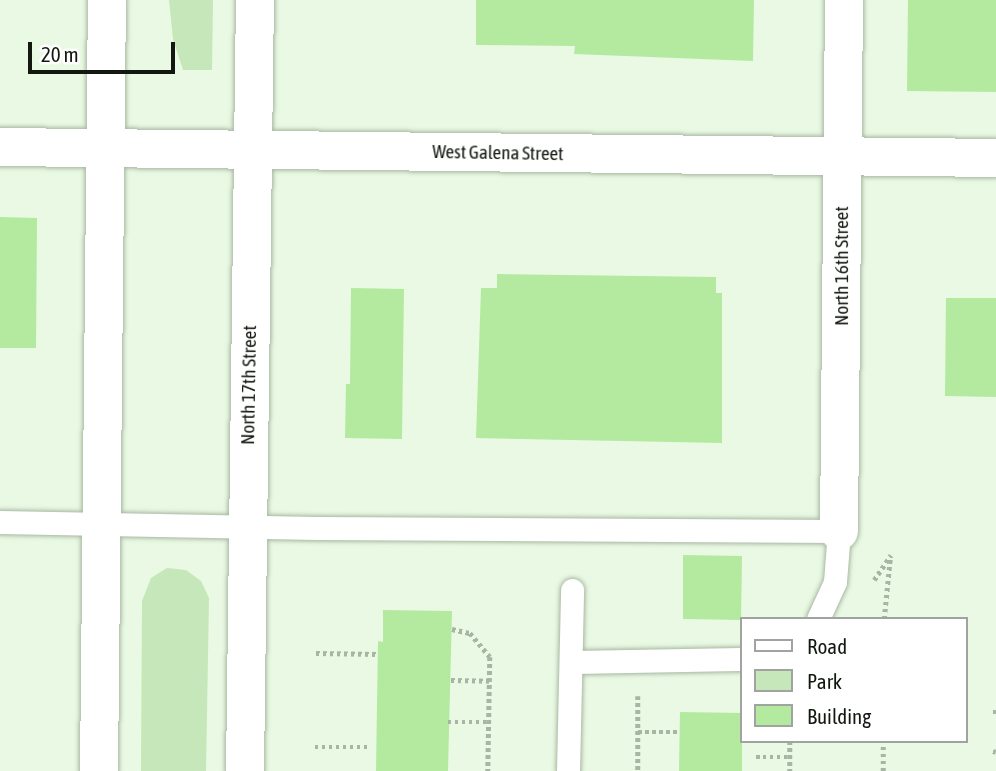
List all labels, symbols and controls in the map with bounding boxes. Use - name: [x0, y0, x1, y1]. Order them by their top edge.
- scale bar: [32, 28, 178, 72]
- text: 20 m: [41, 42, 79, 66]
- street label: West Galena Street: [432, 140, 564, 166]
- street label: North 16th Street: [831, 206, 853, 326]
- street label: North 17th Street: [237, 325, 261, 445]
- legend: [740, 617, 968, 743]
- text: Road: [807, 634, 847, 658]
- text: Park: [807, 669, 842, 693]
- text: Building: [807, 704, 871, 728]

